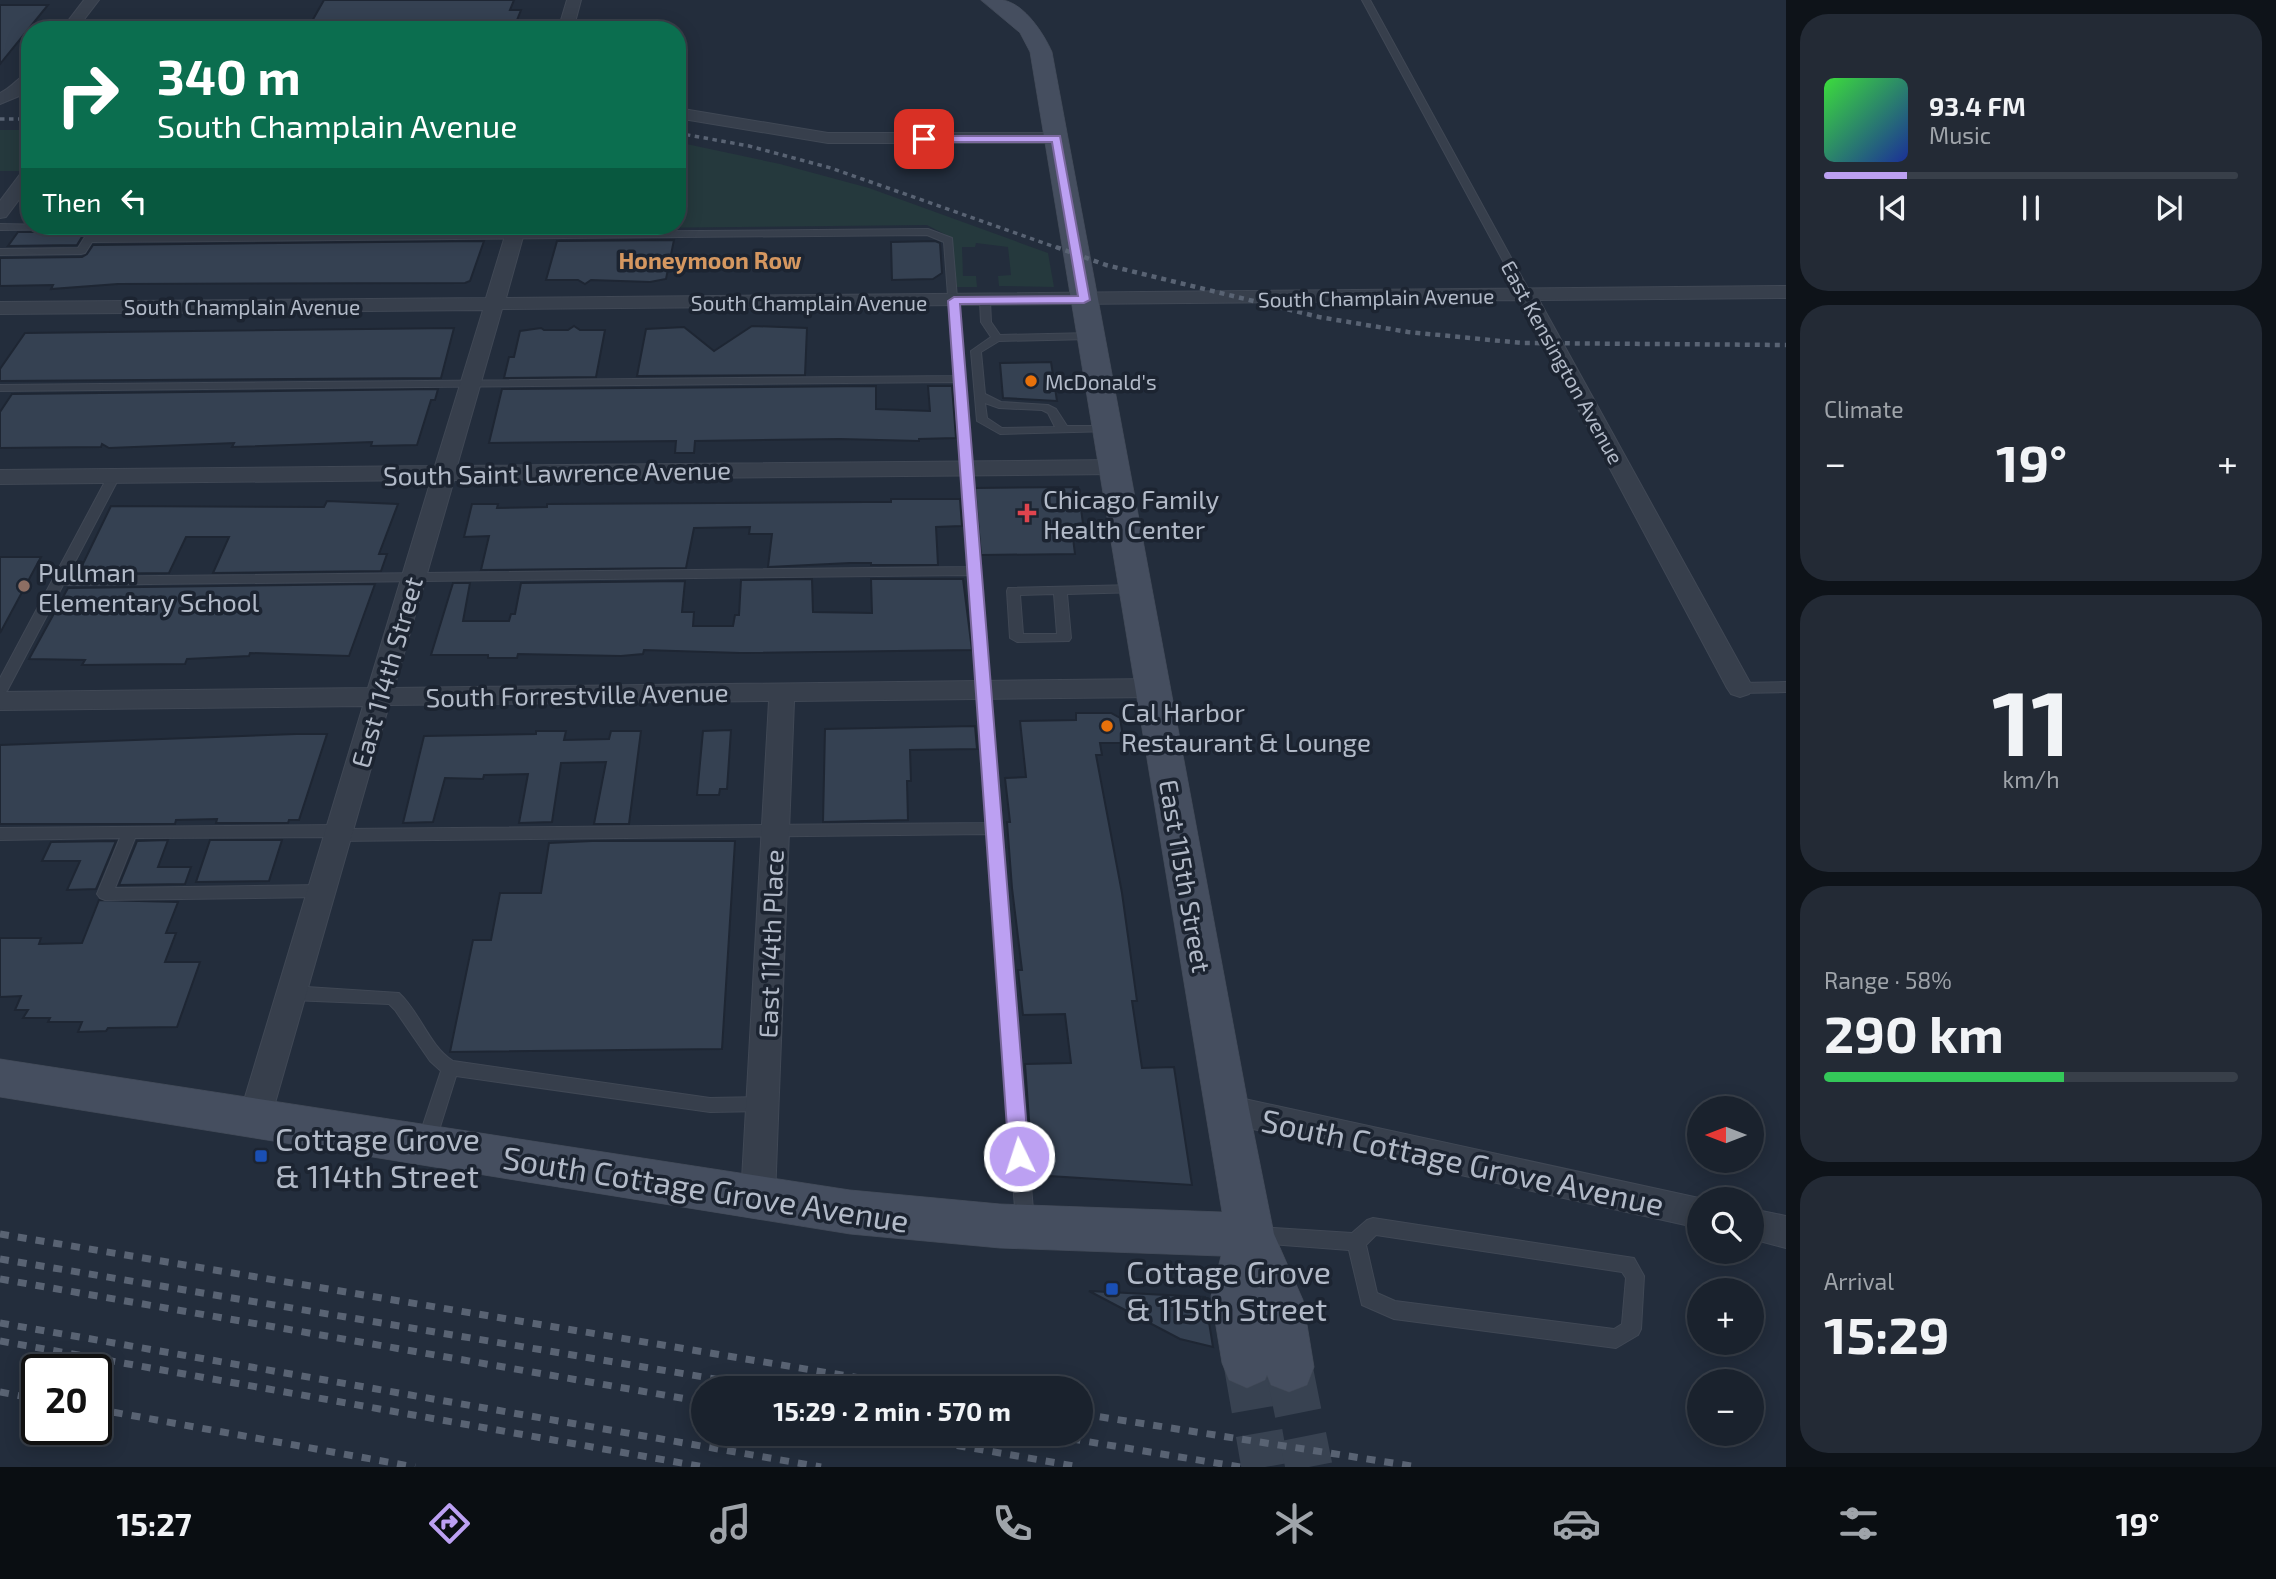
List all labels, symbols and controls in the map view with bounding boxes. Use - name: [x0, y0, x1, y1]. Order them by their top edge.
- text: 340 m: [157, 46, 301, 105]
- icon: right: [42, 49, 133, 140]
- text: 93.4 FM: [1929, 90, 2026, 121]
- text: South Champlain Avenue: [157, 106, 517, 144]
- pin: [894, 109, 954, 169]
- icon: arrive: [905, 120, 943, 158]
- text: Music: [1929, 121, 1991, 149]
- icon: left: [115, 182, 153, 220]
- text: Then: [42, 186, 101, 217]
- icon: previous: [1874, 189, 1912, 227]
- icon: pause: [2012, 189, 2050, 227]
- icon: next: [2150, 189, 2188, 227]
- district label: Honeymoon Row: [618, 246, 802, 274]
- street label: East Kensington Avenue: [1497, 256, 1629, 468]
- street label: South Champlain Avenue: [1258, 282, 1494, 312]
- street label: South Champlain Avenue: [691, 290, 927, 315]
- street label: South Champlain Avenue: [124, 294, 360, 319]
- place label: McDonald's: [1045, 369, 1157, 394]
- marker: McDonald's: [1023, 373, 1039, 389]
- text: Climate: [1824, 395, 1904, 423]
- text: 19°: [1996, 430, 2067, 492]
- text: −: [1824, 439, 1846, 485]
- text: +: [2217, 439, 2238, 485]
- street label: South Saint Lawrence Avenue: [383, 453, 731, 491]
- place label: Chicago Family Health Center: [1043, 483, 1219, 544]
- marker: Chicago Family Health Center: [1017, 503, 1037, 523]
- place label: Pullman Elementary School: [38, 556, 260, 617]
- street label: East 114th Street: [344, 573, 428, 771]
- marker: Pullman Elementary School: [16, 578, 32, 594]
- text: 11: [1992, 665, 2070, 774]
- street label: South Forrestville Avenue: [425, 676, 729, 712]
- place label: Cal Harbor Restaurant & Lounge: [1121, 696, 1371, 757]
- marker: Cal Harbor Restaurant & Lounge: [1099, 718, 1115, 734]
- text: km/h: [2002, 765, 2060, 793]
- street label: East 115th Street: [1154, 777, 1218, 975]
- street label: East 114th Place: [751, 849, 789, 1039]
- text: Range · 58%: [1824, 966, 1952, 994]
- text: 290 km: [1824, 1001, 2004, 1063]
- north arrow: [1687, 1096, 1764, 1172]
- map controls: [1687, 1096, 1764, 1446]
- street label: South Cottage Grove Avenue: [1258, 1100, 1668, 1222]
- place label: Cottage Grove & 114th Street: [275, 1119, 480, 1194]
- position arrow: [982, 1119, 1056, 1193]
- street label: South Cottage Grove Avenue: [500, 1137, 912, 1239]
- marker: Cottage Grove & 114th Street: [253, 1148, 269, 1164]
- button: search: [1687, 1187, 1764, 1264]
- place label: Cottage Grove & 115th Street: [1126, 1252, 1331, 1327]
- text: Arrival: [1824, 1267, 1894, 1295]
- button: +: [1687, 1278, 1764, 1355]
- marker: Cottage Grove & 115th Street: [1104, 1281, 1120, 1297]
- text: 15:29: [1824, 1302, 1949, 1364]
- speed limit sign: 20: [21, 1354, 112, 1445]
- button: −: [1687, 1369, 1764, 1446]
- text: 15:29 · 2 min · 570 m: [773, 1395, 1011, 1426]
- icon: directions: [425, 1499, 474, 1548]
- icon: music: [706, 1499, 755, 1548]
- icon: phone: [988, 1499, 1037, 1548]
- icon: climate: [1270, 1499, 1319, 1548]
- icon: car: [1552, 1499, 1601, 1548]
- icon: filters: [1834, 1499, 1883, 1548]
- text: 15:27: [116, 1504, 192, 1542]
- text: 19°: [2116, 1504, 2159, 1542]

